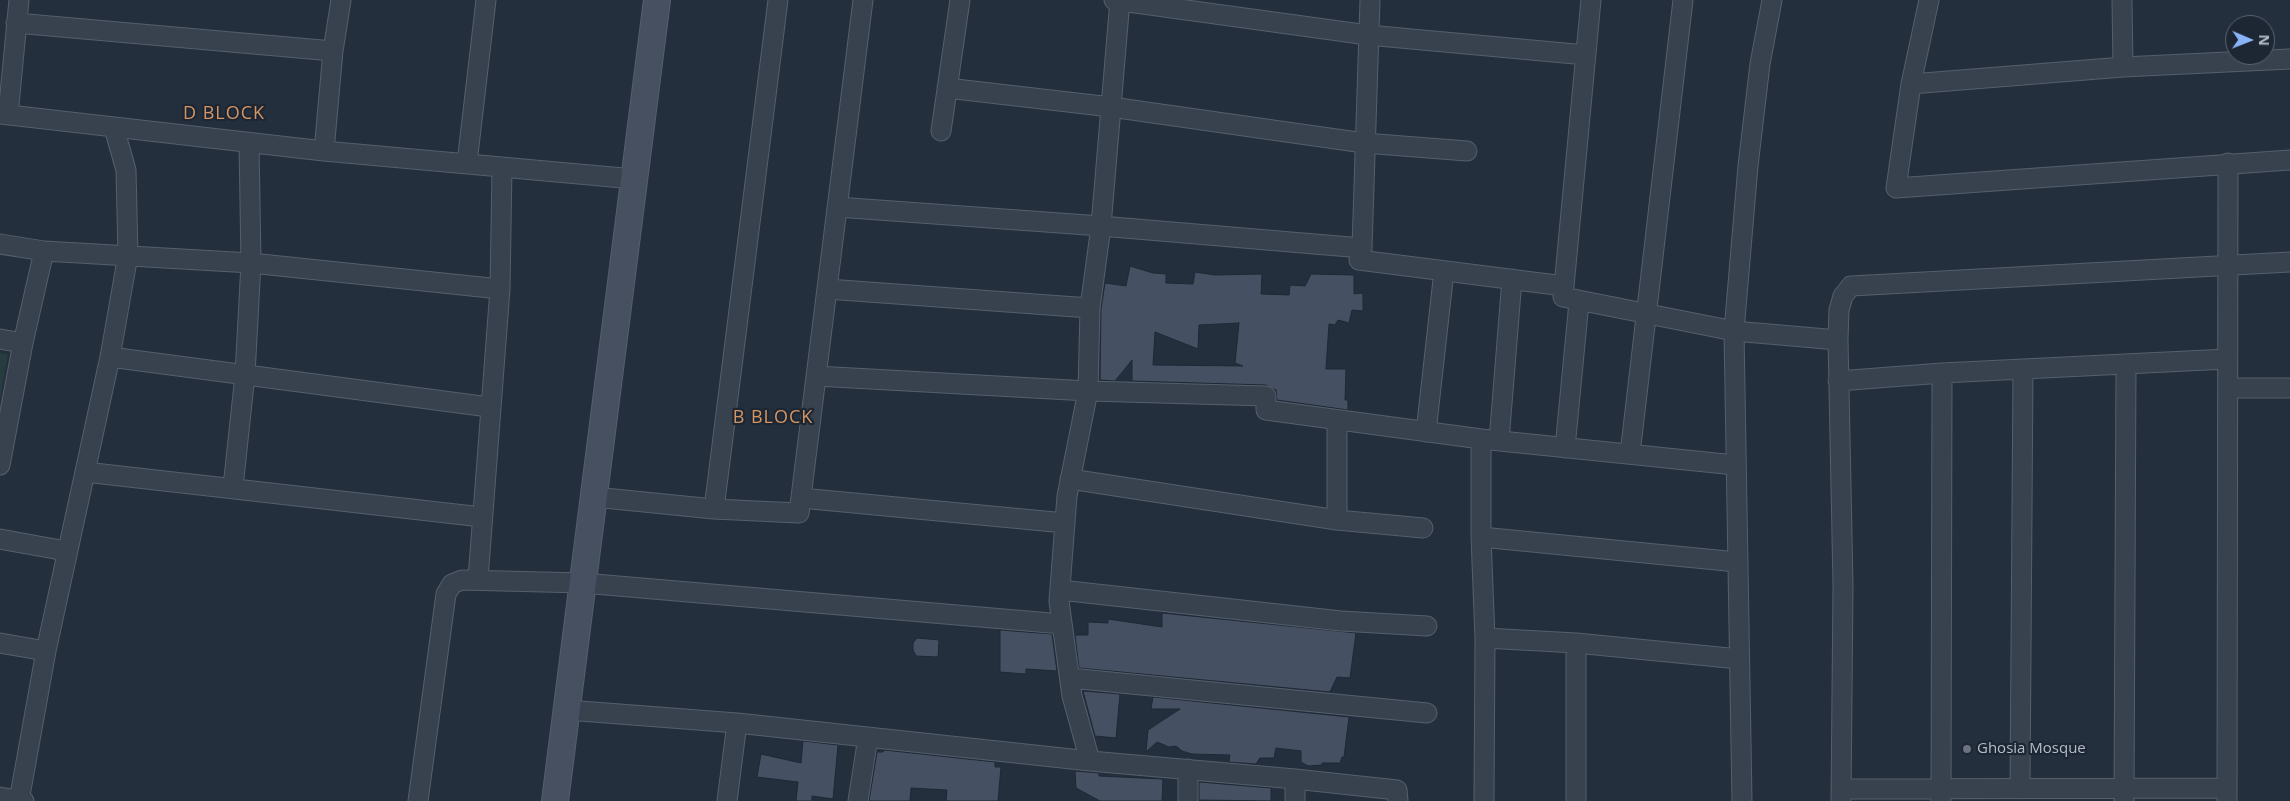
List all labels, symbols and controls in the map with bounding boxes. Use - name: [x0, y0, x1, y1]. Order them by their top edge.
- north arrow: [2225, 15, 2275, 65]
- text: N: [2255, 34, 2274, 46]
- district label: D BLOCK: [182, 103, 266, 125]
- district label: B BLOCK: [732, 407, 814, 429]
- place label: Ghosia Mosque: [1977, 740, 2086, 758]
- marker: Ghosia Mosque: [1961, 743, 1973, 755]

